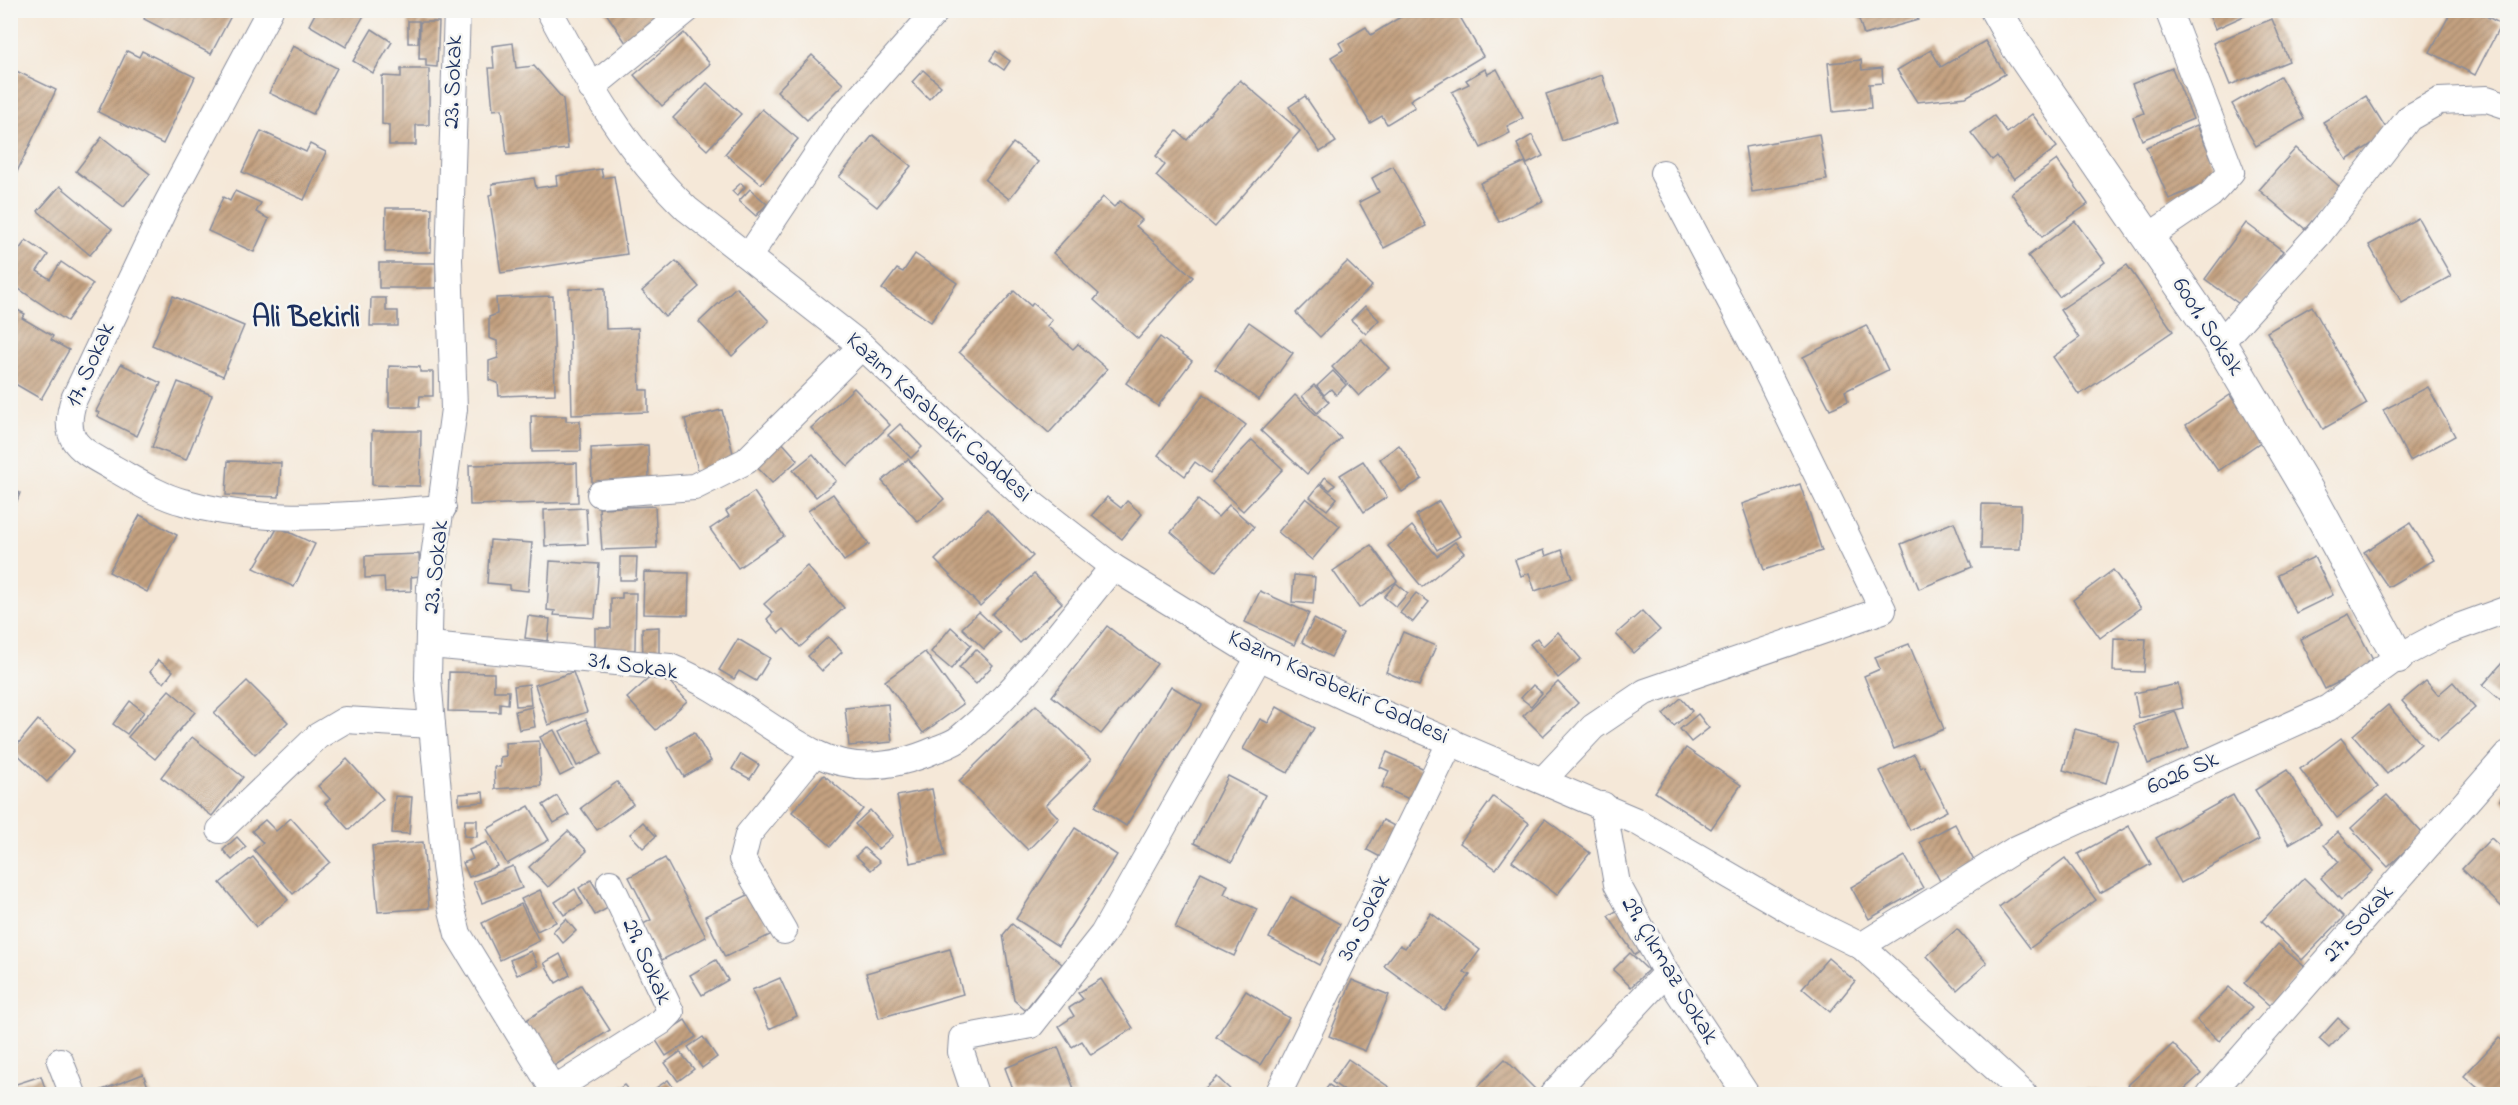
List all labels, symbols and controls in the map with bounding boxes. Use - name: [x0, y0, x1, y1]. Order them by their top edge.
- street label: 23. Sokak: [435, 34, 473, 130]
- street label: 6001. Sokak: [2162, 271, 2252, 383]
- district label: Ali Bekirli: [252, 297, 360, 341]
- street label: 17. Sokak: [57, 317, 125, 413]
- street label: Kazım Karabekir Caddesi: [837, 324, 1039, 512]
- street label: 23. Sokak: [415, 518, 459, 616]
- street label: Kazım Karabekir Caddesi: [1222, 621, 1454, 755]
- street label: 31. Sokak: [586, 643, 680, 691]
- street label: 6026 Sk: [2141, 742, 2225, 805]
- street label: 30. Sokak: [1329, 868, 1401, 967]
- street label: 27. Sokak: [2315, 877, 2403, 971]
- street label: 29. Çıkmaz Sokak: [1611, 890, 1727, 1052]
- street label: 29. Sokak: [611, 913, 681, 1011]

